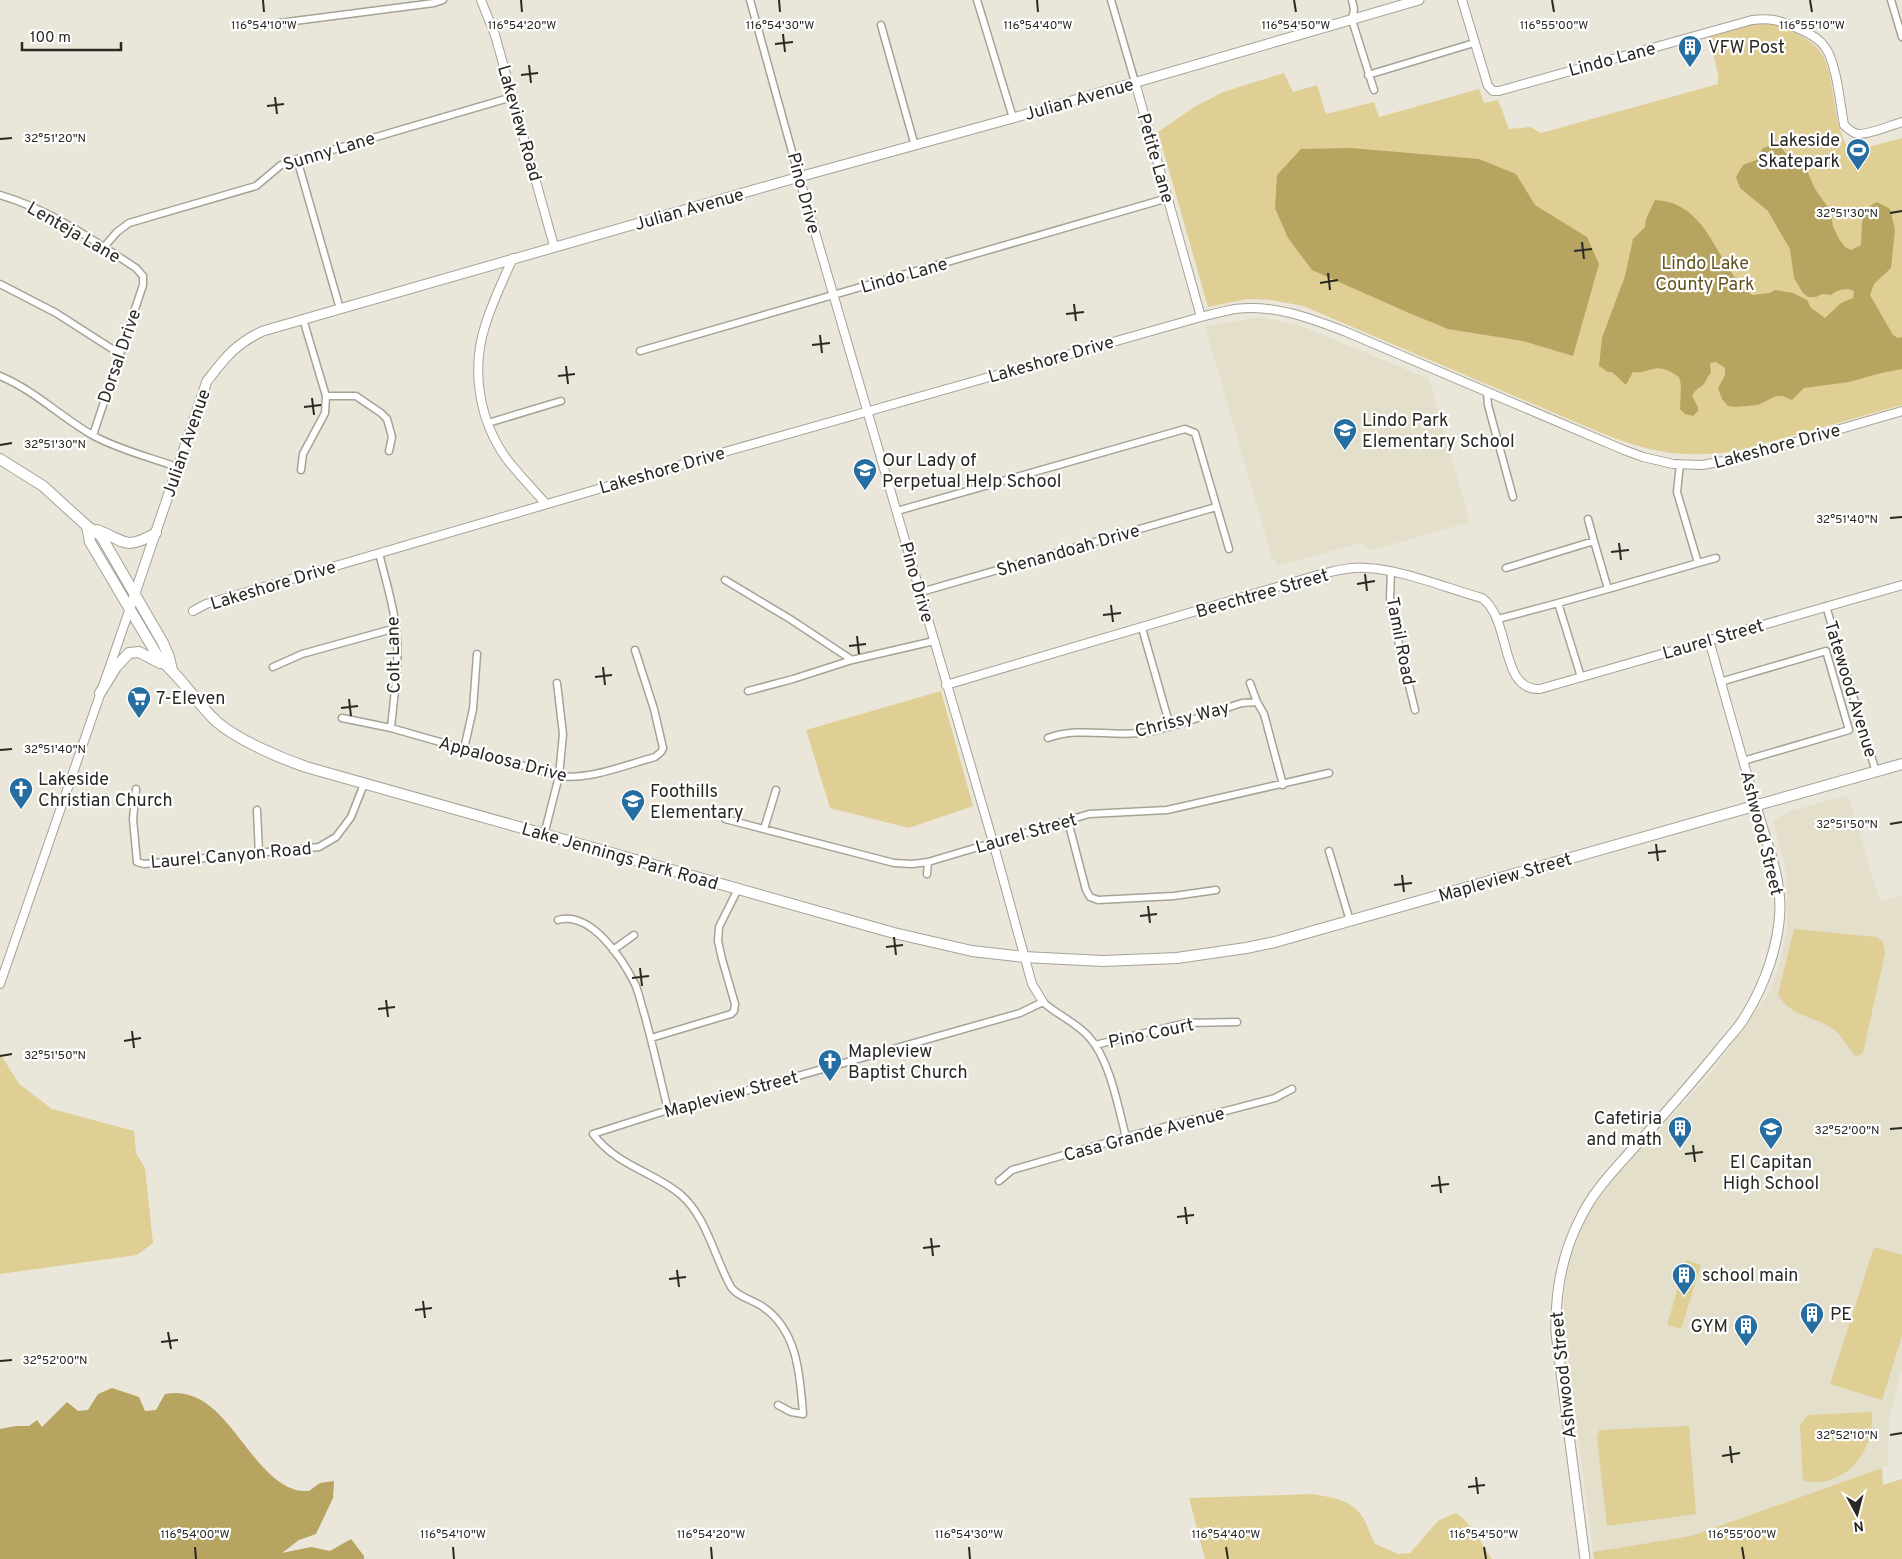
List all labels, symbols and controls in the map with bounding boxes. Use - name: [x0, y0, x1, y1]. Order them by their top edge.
- text: 116°54'10"W: [231, 18, 297, 34]
- text: 116°54'20"W: [488, 18, 556, 34]
- text: 116°54'30"W: [746, 18, 814, 34]
- text: 116°54'40"W: [1004, 18, 1072, 34]
- text: 116°54'50"W: [1262, 18, 1330, 34]
- text: 116°55'00"W: [1520, 18, 1588, 34]
- text: 116°55'10"W: [1779, 18, 1845, 34]
- scale bar: [22, 20, 121, 52]
- text: 100 m: [30, 29, 71, 48]
- building icon: VFW Post: [1677, 34, 1703, 68]
- place label: VFW Post: [1708, 37, 1785, 60]
- street label: Lindo Lane: [1566, 38, 1658, 83]
- street label: Lakeview Road: [491, 63, 546, 184]
- street label: Julian Avenue: [1022, 74, 1137, 127]
- street label: Petite Lane: [1131, 111, 1178, 206]
- street label: Sunny Lane: [281, 128, 378, 177]
- place label: Lakeside Skatepark: [1758, 130, 1840, 174]
- text: 32°51'20"N: [24, 131, 86, 147]
- sports icon: Lakeside Skatepark: [1845, 137, 1871, 171]
- street label: Pino Drive: [781, 150, 824, 237]
- street label: Julian Avenue: [632, 184, 747, 237]
- street label: Lenteja Lane: [22, 197, 124, 269]
- text: 32°51'30"N: [1816, 206, 1878, 222]
- street label: Lindo Lane: [858, 253, 950, 300]
- park label: Lindo Lake County Park: [1655, 253, 1755, 297]
- street label: Dorsal Drive: [94, 306, 147, 407]
- street label: Lakeshore Drive: [986, 331, 1117, 389]
- street label: Julian Avenue: [158, 386, 217, 501]
- place label: Lindo Park Elementary School: [1362, 410, 1515, 454]
- school or university icon: Lindo Park Elementary School: [1332, 417, 1358, 451]
- street label: Lakeshore Drive: [1712, 420, 1843, 475]
- text: 32°51'30"N: [24, 437, 86, 453]
- street label: Lakeshore Drive: [597, 442, 728, 500]
- place label: Our Lady of Perpetual Help School: [882, 450, 1062, 494]
- school or university icon: Our Lady of Perpetual Help School: [852, 457, 878, 491]
- text: 32°51'40"N: [1816, 512, 1878, 528]
- street label: Shenandoah Drive: [994, 520, 1143, 583]
- street label: Pino Drive: [893, 539, 938, 626]
- street label: Lakeshore Drive: [208, 556, 339, 616]
- street label: Beechtree Street: [1193, 565, 1331, 624]
- street label: Tamil Road: [1380, 595, 1419, 687]
- street label: Laurel Street: [1660, 615, 1767, 666]
- street label: Colt Lane: [382, 616, 407, 694]
- street label: Tatewood Avenue: [1818, 618, 1881, 761]
- supermarket icon: 7-Eleven: [126, 685, 152, 719]
- place label: 7-Eleven: [156, 688, 225, 711]
- street label: Chrissy Way: [1133, 697, 1232, 744]
- street label: Appaloosa Drive: [436, 732, 569, 789]
- text: 32°51'40"N: [24, 742, 86, 758]
- place label: Lakeside Christian Church: [38, 769, 173, 813]
- street label: Ashwood Street: [1734, 769, 1787, 898]
- church icon: Lakeside Christian Church: [8, 776, 34, 810]
- place label: Foothills Elementary: [650, 781, 744, 825]
- school or university icon: Foothills Elementary: [620, 788, 646, 822]
- street label: Laurel Street: [973, 809, 1080, 860]
- text: 32°51'50"N: [1816, 817, 1878, 833]
- street label: Lake Jennings Park Road: [519, 818, 721, 897]
- street label: Laurel Canyon Road: [150, 838, 313, 875]
- street label: Mapleview Street: [1436, 848, 1575, 908]
- street label: Pino Court: [1107, 1014, 1196, 1055]
- place label: Mapleview Baptist Church: [848, 1041, 968, 1085]
- text: 32°51'50"N: [24, 1048, 86, 1064]
- church icon: Mapleview Baptist Church: [817, 1048, 843, 1082]
- street label: Mapleview Street: [662, 1067, 801, 1124]
- street label: Casa Grande Avenue: [1061, 1103, 1227, 1168]
- place label: Cafetiria and math: [1586, 1108, 1662, 1152]
- building icon: Cafetiria and math: [1667, 1115, 1693, 1149]
- school or university icon: El Capitan High School: [1758, 1116, 1784, 1150]
- text: 32°52'00"N: [1814, 1123, 1880, 1139]
- place label: El Capitan High School: [1723, 1152, 1819, 1196]
- building icon: school main: [1671, 1262, 1697, 1296]
- place label: school main: [1702, 1265, 1799, 1288]
- building icon: PE: [1799, 1301, 1825, 1335]
- place label: PE: [1830, 1304, 1852, 1327]
- street label: Ashwood Street: [1546, 1310, 1583, 1440]
- building icon: GYM: [1733, 1313, 1759, 1347]
- place label: GYM: [1691, 1316, 1728, 1339]
- text: 32°52'00"N: [22, 1353, 88, 1369]
- text: 32°52'10"N: [1816, 1428, 1878, 1444]
- north arrow: [1832, 1489, 1882, 1539]
- text: N: [1852, 1516, 1864, 1534]
- text: 116°54'00"W: [161, 1527, 229, 1543]
- text: 116°54'10"W: [420, 1527, 486, 1543]
- text: 116°54'20"W: [677, 1527, 745, 1543]
- text: 116°54'30"W: [935, 1527, 1003, 1543]
- text: 116°54'40"W: [1192, 1527, 1260, 1543]
- text: 116°54'50"W: [1450, 1527, 1518, 1543]
- text: 116°55'00"W: [1708, 1527, 1776, 1543]

